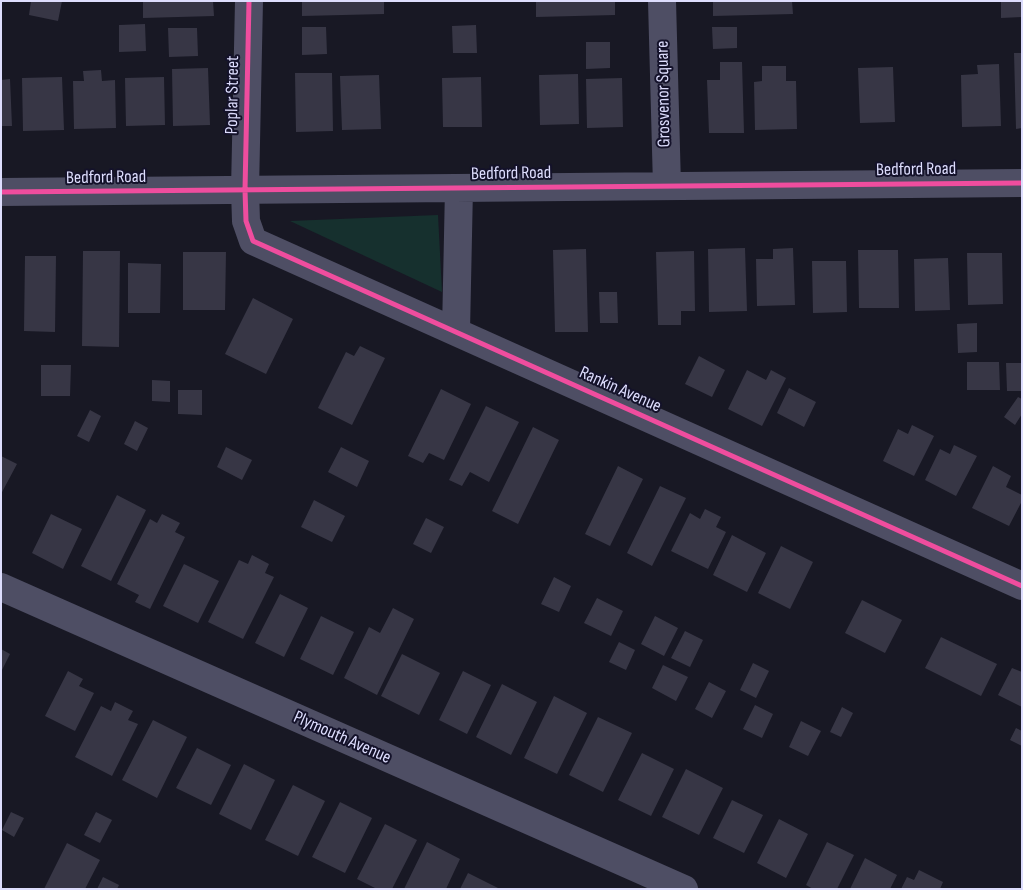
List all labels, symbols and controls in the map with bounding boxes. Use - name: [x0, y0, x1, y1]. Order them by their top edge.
- street label: Grosvenor Square: [652, 40, 676, 148]
- street label: Poplar Street: [222, 55, 244, 135]
- street label: Bedford Road: [876, 159, 956, 181]
- street label: Bedford Road: [471, 163, 551, 185]
- street label: Bedford Road: [66, 167, 146, 189]
- street label: Rankin Avenue: [576, 362, 664, 418]
- street label: Plymouth Avenue: [290, 707, 394, 769]

